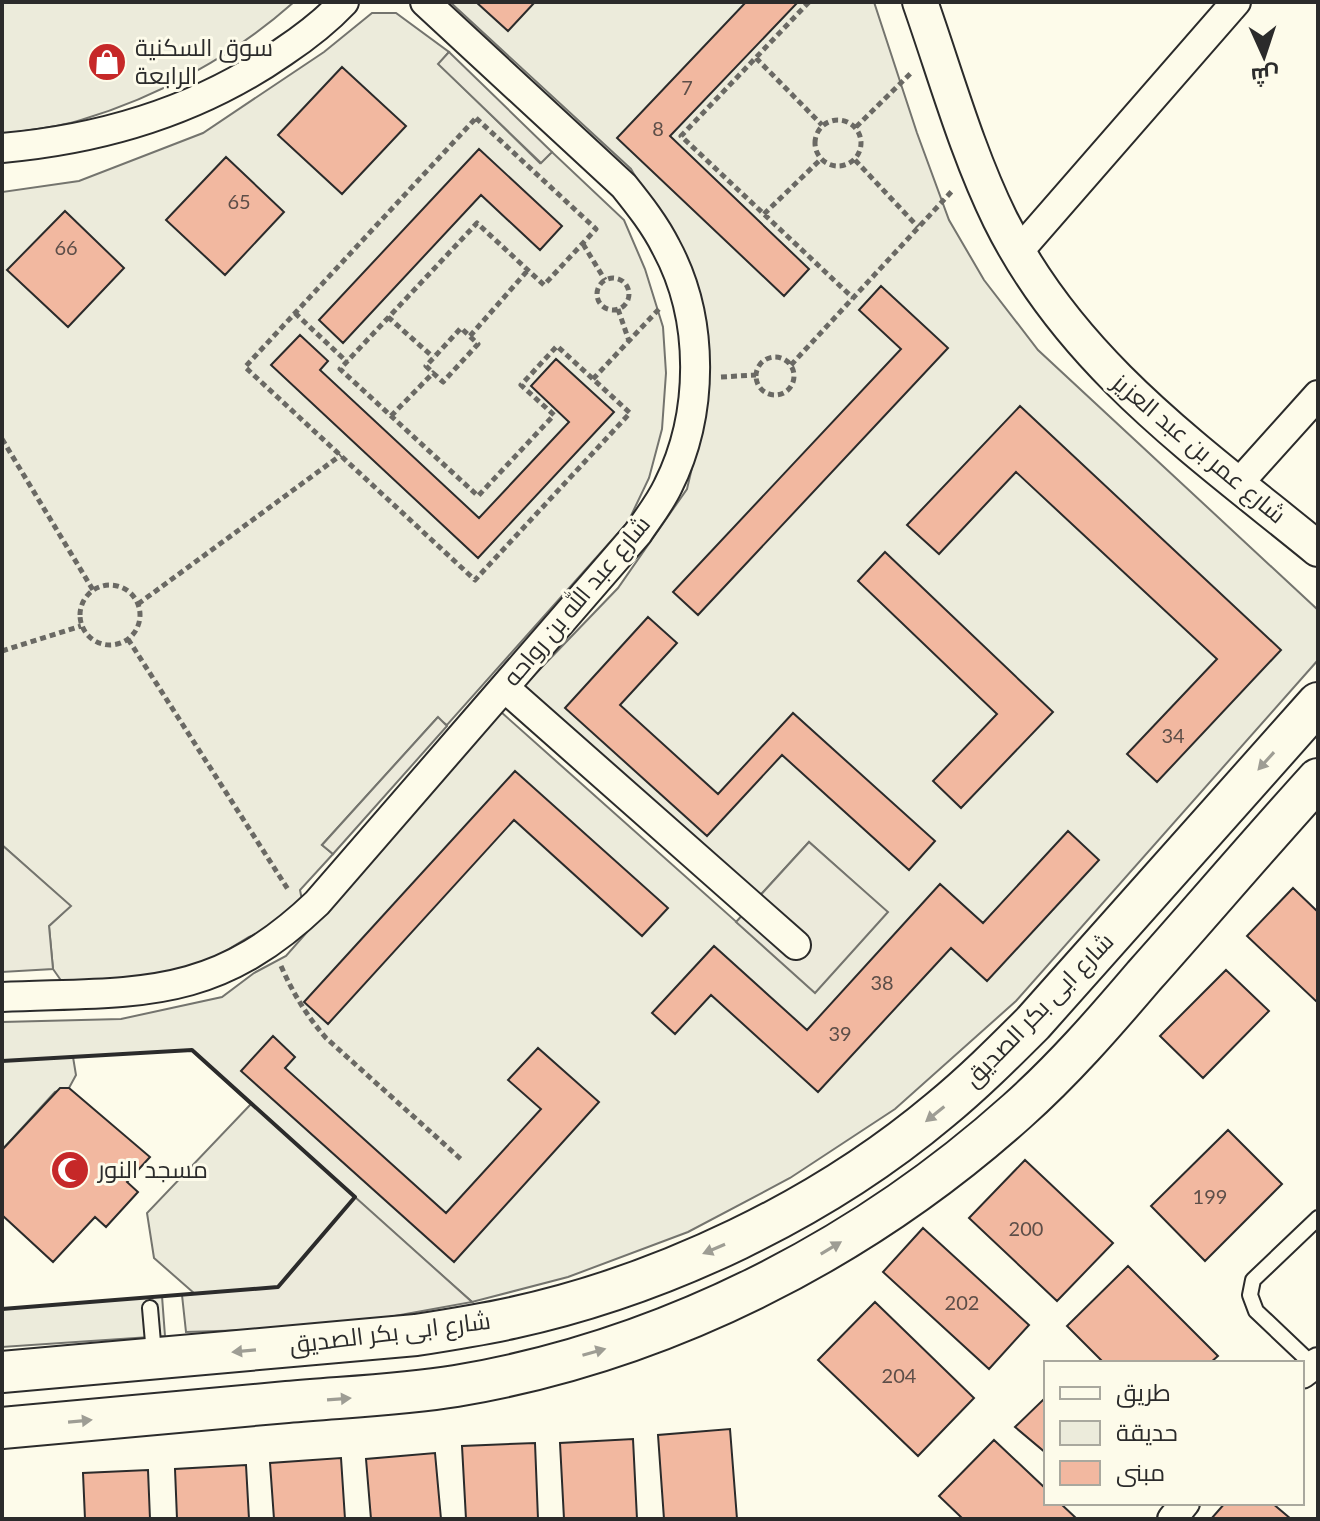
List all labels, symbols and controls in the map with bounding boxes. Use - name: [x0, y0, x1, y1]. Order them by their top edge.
- north arrow: [1224, 16, 1304, 96]
- place label: سوق السكنية الرابعة: [135, 32, 273, 89]
- shop icon: سوق السكنية الرابعة: [86, 41, 128, 83]
- text: ش: [1250, 61, 1280, 91]
- house number: 7: [681, 75, 693, 99]
- house number: 8: [652, 116, 664, 140]
- house number: 65: [227, 189, 251, 213]
- house number: 66: [54, 235, 78, 259]
- street label: شارع عمر بن عبد العزيز: [1104, 366, 1292, 531]
- street label: شارع عبد الله بن رواحه: [496, 509, 658, 693]
- house number: 34: [1161, 723, 1185, 747]
- one-way arrow: [1258, 751, 1275, 771]
- street label: شارع ابى بكر الصديق: [957, 926, 1121, 1094]
- house number: 38: [870, 970, 894, 994]
- house number: 39: [828, 1021, 852, 1045]
- one-way arrow: [925, 1105, 945, 1121]
- mosque icon: مسجد النور: [49, 1149, 91, 1191]
- place label: مسجد النور: [96, 1154, 208, 1183]
- house number: 199: [1193, 1184, 1227, 1208]
- house number: 200: [1009, 1216, 1043, 1240]
- one-way arrow: [820, 1241, 842, 1255]
- one-way arrow: [702, 1242, 726, 1256]
- house number: 202: [945, 1290, 979, 1314]
- street label: شارع ابى بكر الصديق: [287, 1305, 493, 1361]
- one-way arrow: [231, 1344, 256, 1357]
- one-way arrow: [582, 1345, 606, 1358]
- legend: [1044, 1361, 1304, 1505]
- house number: 204: [882, 1363, 917, 1387]
- text: طريق: [1116, 1377, 1171, 1408]
- one-way arrow: [327, 1392, 352, 1405]
- one-way arrow: [68, 1414, 93, 1427]
- text: حديقة: [1116, 1417, 1178, 1446]
- text: مبنى: [1116, 1457, 1165, 1487]

